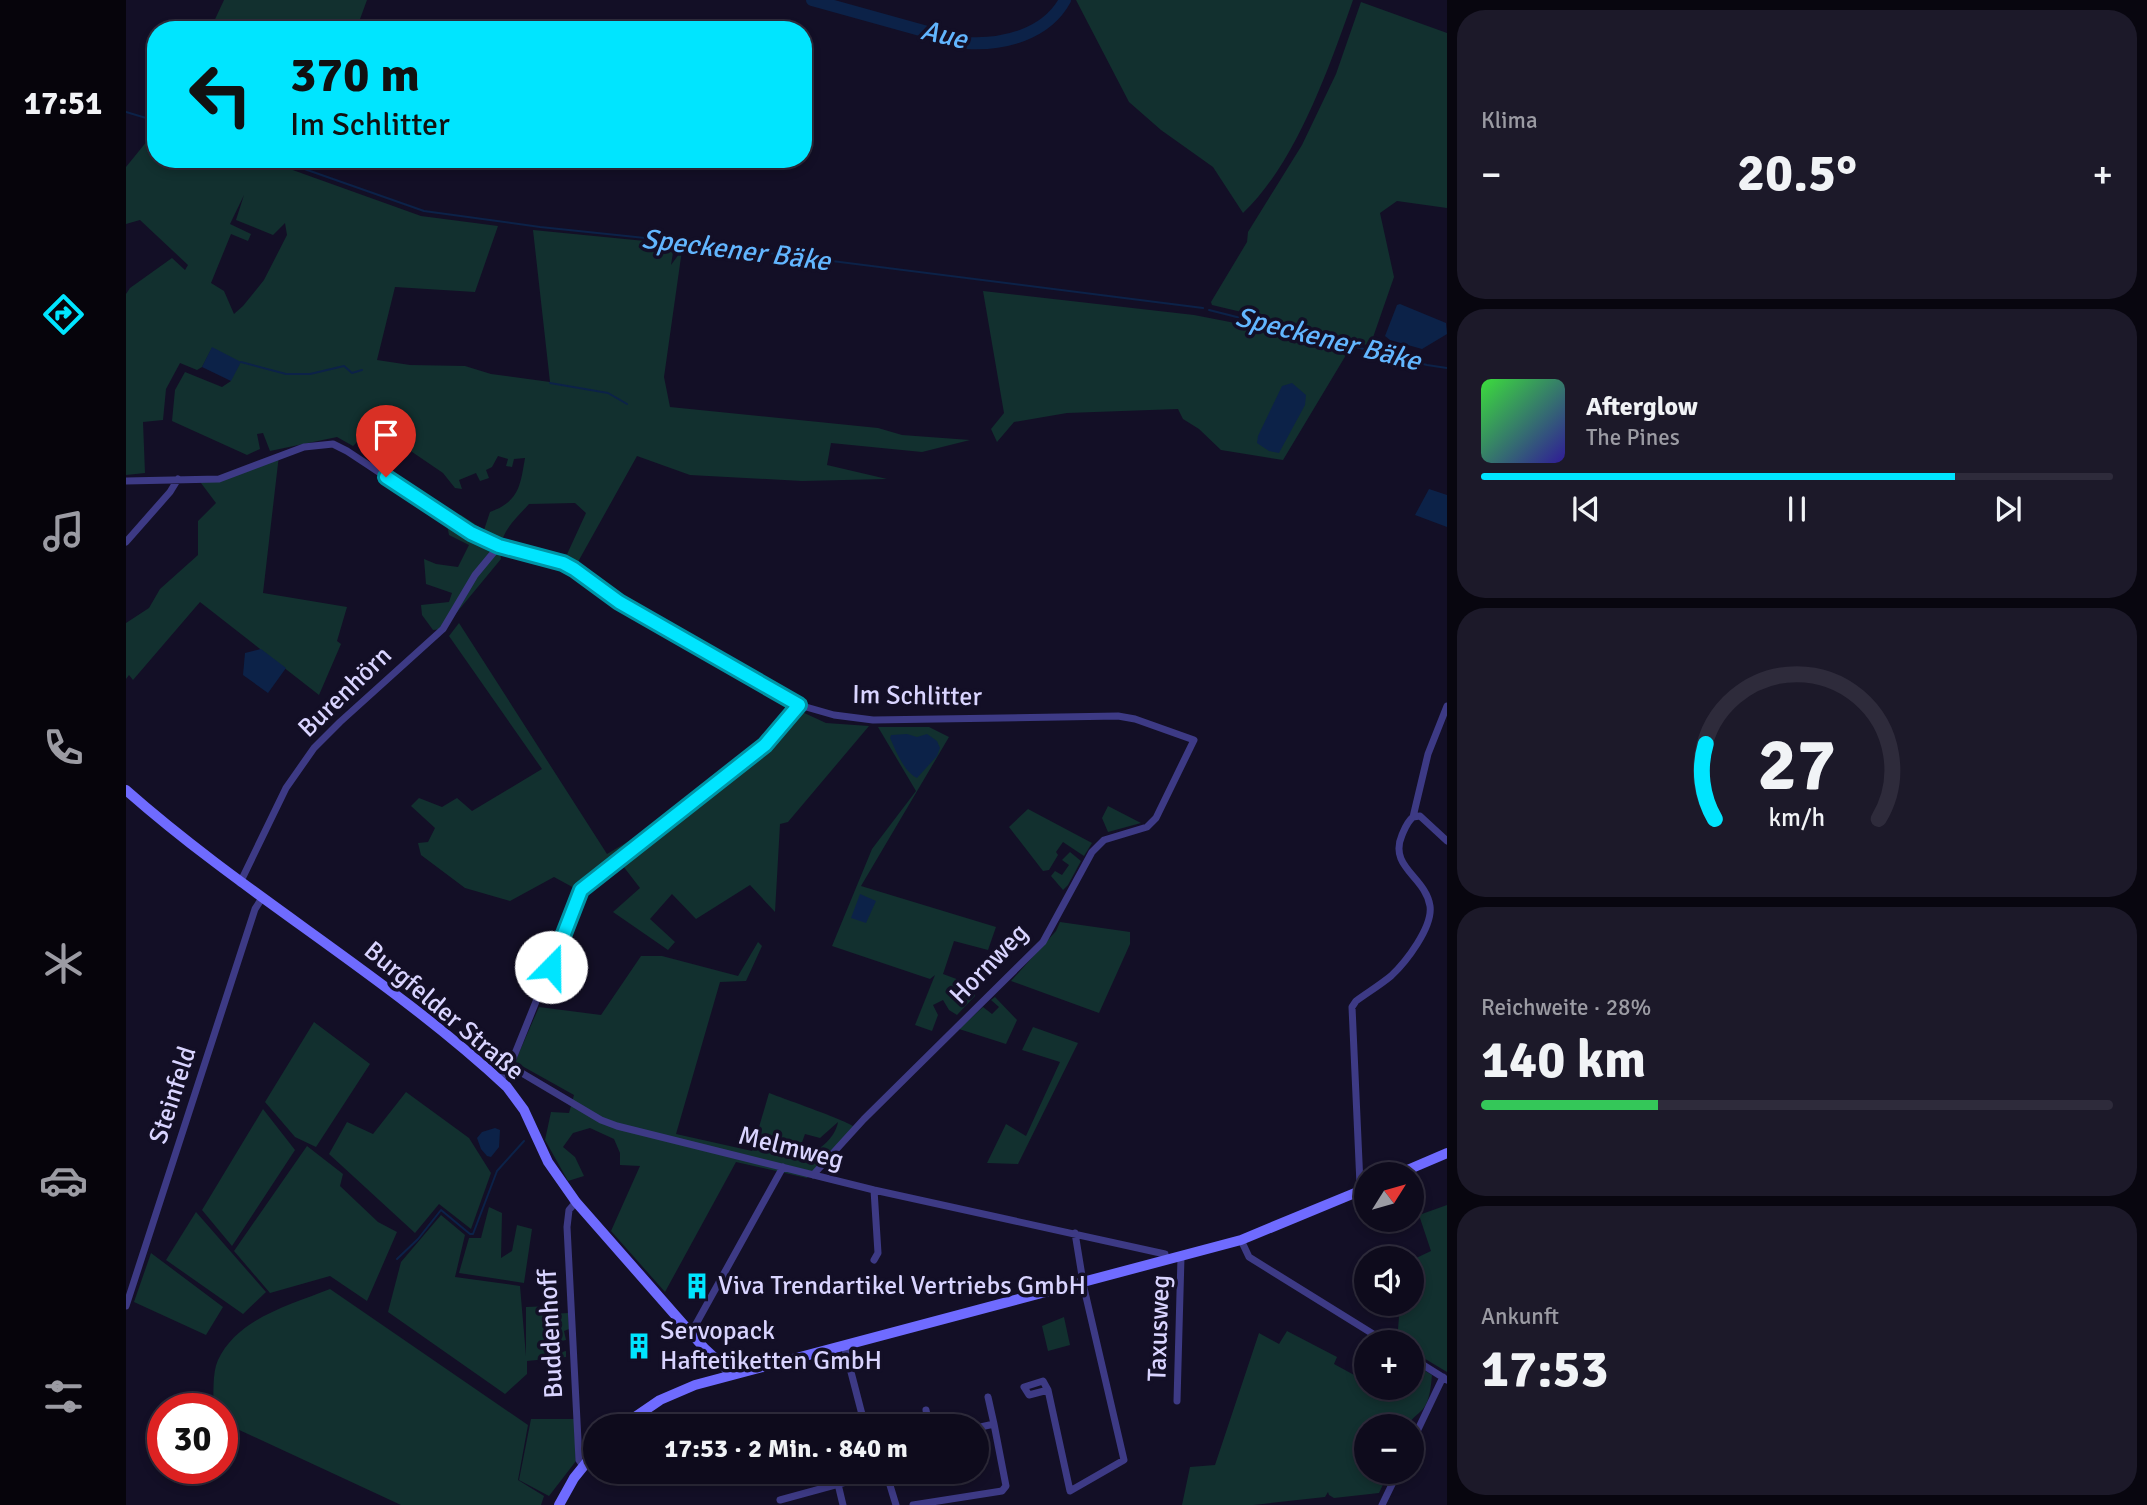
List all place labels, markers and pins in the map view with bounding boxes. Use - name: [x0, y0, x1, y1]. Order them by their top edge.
- pin: [356, 405, 416, 477]
- place label: Viva Trendartikel Vertriebs GmbH: [718, 1270, 1086, 1302]
- building icon: Viva Trendartikel Vertriebs GmbH: [682, 1271, 712, 1301]
- place label: Servopack Haftetiketten GmbH: [660, 1315, 882, 1377]
- building icon: Servopack Haftetiketten GmbH: [624, 1331, 654, 1361]

